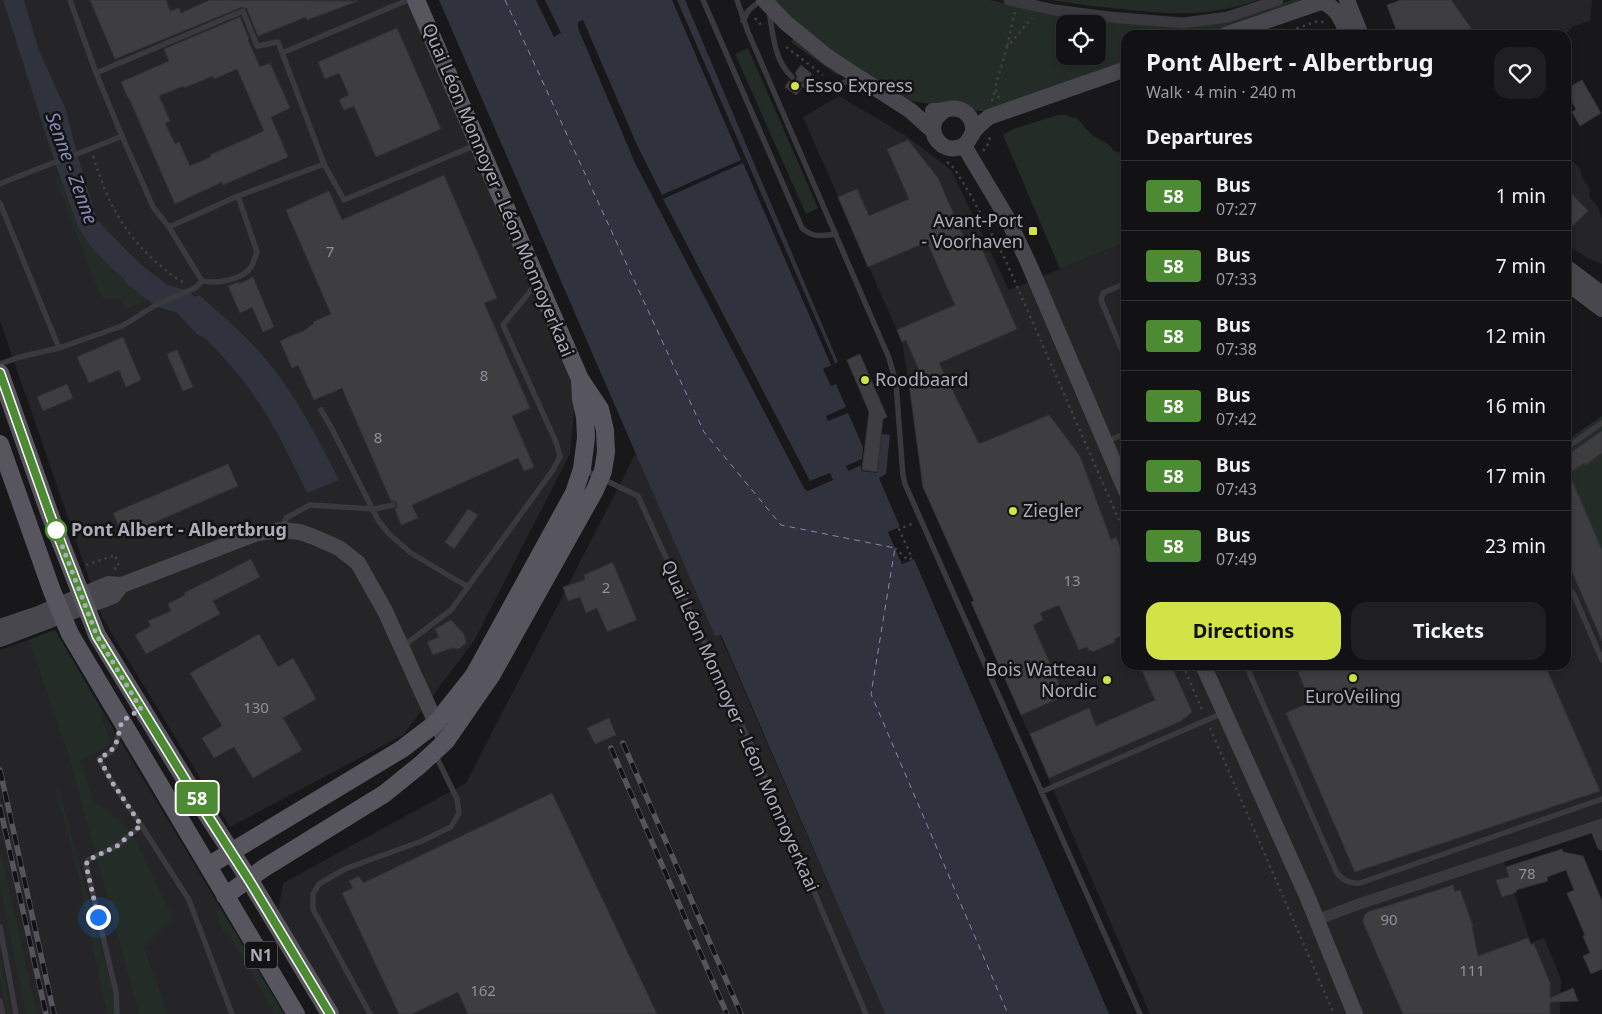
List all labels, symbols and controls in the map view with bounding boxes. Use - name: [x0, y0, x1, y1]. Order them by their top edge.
- map controls: [1056, 15, 1106, 65]
- button: locate: [1056, 15, 1106, 65]
- street label: Quai Léon Monnoyer - Léon Monnoyerkaai: [417, 19, 580, 360]
- text: Pont Albert - Albertbrug: [1146, 45, 1434, 78]
- button: heart: [1494, 47, 1546, 99]
- place label: Esso Express: [805, 73, 913, 97]
- marker: Esso Express: [789, 80, 801, 92]
- text: Walk · 4 min · 240 m: [1146, 81, 1296, 103]
- water label: Senne - Zenne: [40, 108, 104, 228]
- text: Departures: [1146, 124, 1253, 150]
- text: Bus: [1216, 172, 1251, 198]
- text: 1 min: [1496, 183, 1546, 209]
- text: 58: [1163, 184, 1184, 208]
- text: 07:27: [1216, 198, 1257, 220]
- place label: Avant-Port - Voorhaven: [921, 208, 1024, 253]
- marker: Avant-Port - Voorhaven: [1027, 225, 1039, 237]
- house number: 7: [326, 241, 334, 261]
- text: Bus: [1216, 242, 1251, 268]
- text: 7 min: [1496, 253, 1546, 279]
- text: 58: [1163, 254, 1184, 278]
- text: 07:33: [1216, 268, 1257, 290]
- text: Bus: [1216, 312, 1251, 338]
- text: 12 min: [1485, 323, 1546, 349]
- text: 58: [1163, 324, 1184, 348]
- text: 07:38: [1216, 338, 1257, 360]
- house number: 8: [480, 365, 488, 385]
- place label: Roodbaard: [875, 367, 968, 391]
- marker: Roodbaard: [859, 374, 871, 386]
- text: Bus: [1216, 382, 1251, 408]
- text: 16 min: [1485, 393, 1546, 419]
- text: 58: [1163, 394, 1184, 418]
- text: 07:42: [1216, 408, 1257, 430]
- house number: 8: [374, 427, 382, 447]
- text: Bus: [1216, 452, 1251, 478]
- text: 17 min: [1485, 463, 1546, 489]
- text: 58: [1163, 464, 1184, 488]
- text: 07:43: [1216, 478, 1257, 500]
- place label: Ziegler: [1023, 498, 1082, 522]
- marker: Ziegler: [1007, 505, 1019, 517]
- place label: Pont Albert - Albertbrug: [71, 517, 287, 541]
- marker: Pont Albert - Albertbrug: [45, 519, 67, 541]
- text: Bus: [1216, 522, 1251, 548]
- text: 23 min: [1485, 533, 1546, 559]
- text: 58: [1163, 534, 1184, 558]
- text: 07:49: [1216, 548, 1257, 570]
- street label: Quai Léon Monnoyer - Léon Monnoyerkaai: [657, 556, 825, 895]
- house number: 13: [1063, 570, 1081, 590]
- house number: 2: [602, 577, 610, 597]
- button: Directions: [1146, 602, 1341, 660]
- button: Tickets: [1351, 602, 1546, 660]
- place label: Bois Watteau Nordic: [986, 657, 1097, 702]
- marker: EuroVeiling: [1347, 672, 1359, 684]
- marker: Bois Watteau Nordic: [1101, 674, 1113, 686]
- place label: EuroVeiling: [1305, 684, 1401, 708]
- house number: 130: [243, 697, 269, 717]
- line badge: 58: [174, 782, 220, 814]
- text: 58: [187, 786, 207, 810]
- house number: 78: [1518, 863, 1536, 883]
- your location: [86, 905, 111, 930]
- house number: 90: [1380, 909, 1398, 929]
- road number: N1: [245, 942, 277, 968]
- house number: 111: [1459, 960, 1485, 980]
- house number: 162: [470, 980, 496, 1000]

